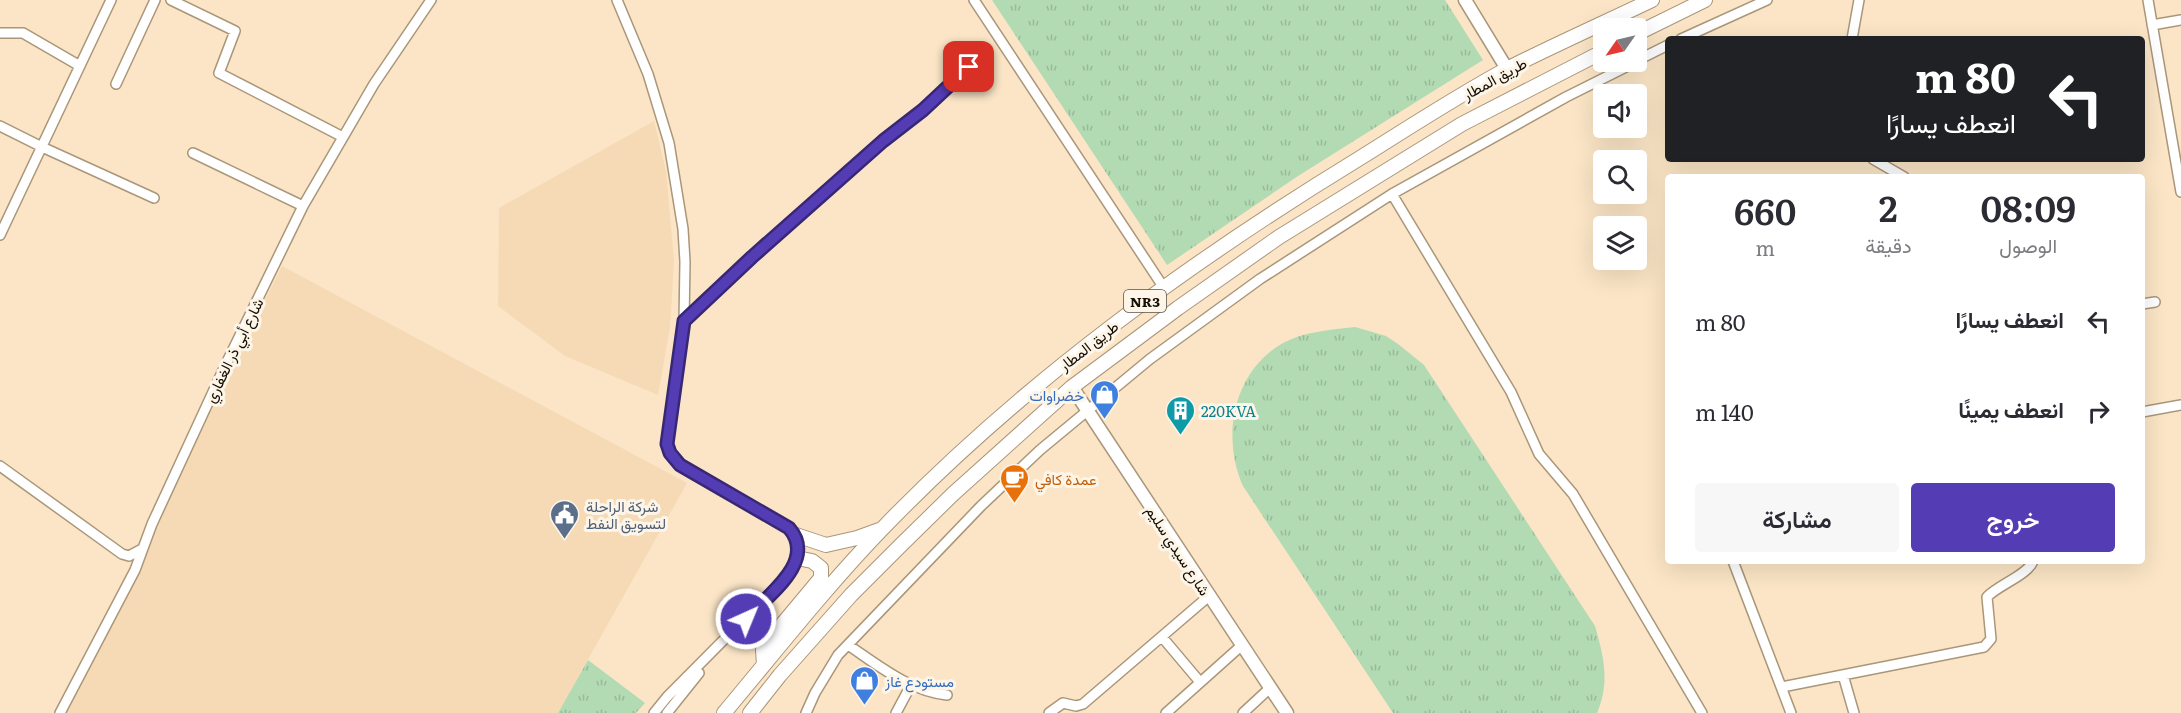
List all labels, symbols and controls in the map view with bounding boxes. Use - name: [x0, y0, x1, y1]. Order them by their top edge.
- north arrow: [1593, 18, 1647, 72]
- map controls: [1593, 18, 1647, 270]
- pin: [943, 41, 994, 92]
- text: 80 m: [1915, 44, 2016, 106]
- icon: arrive: [952, 50, 985, 83]
- street label: طريق المطار: [1457, 51, 1531, 106]
- icon: left: [2037, 60, 2115, 138]
- button: sound: [1593, 84, 1647, 138]
- text: انعطف يسارًا: [1886, 101, 2016, 141]
- button: search: [1593, 150, 1647, 204]
- text: 2: [1879, 180, 1898, 233]
- text: 08:09: [1980, 180, 2076, 233]
- text: 660: [1734, 183, 1796, 236]
- button: layers: [1593, 216, 1647, 270]
- text: دقيقة: [1865, 229, 1911, 259]
- text: الوصول: [1999, 229, 2057, 259]
- text: m: [1755, 232, 1775, 262]
- road number: NR3: [1124, 290, 1166, 312]
- street label: شارع أبي ذر الغفاري: [198, 294, 271, 408]
- text: انعطف يسارًا: [1955, 302, 2064, 335]
- text: 80 m: [1695, 305, 1746, 338]
- icon: left: [2082, 305, 2115, 338]
- street label: طريق المطار: [1052, 314, 1123, 376]
- shop icon: خضراوات: [1089, 378, 1121, 420]
- place label: خضراوات: [1030, 383, 1084, 406]
- text: انعطف يمينًا: [1958, 392, 2064, 425]
- building icon: 220KVA: [1164, 394, 1196, 436]
- text: 140 m: [1695, 395, 1754, 428]
- icon: right: [2082, 395, 2115, 428]
- place label: 220KVA: [1201, 399, 1256, 422]
- cafe icon: عمدة كافي: [998, 462, 1030, 504]
- place label: عمدة كافي: [1035, 467, 1097, 493]
- button: مشاركة: [1695, 483, 1899, 552]
- button: خروج: [1911, 483, 2115, 552]
- place label: شركة الراحلة لتسويق النفط: [586, 494, 666, 534]
- public building icon: شركة الراحلة لتسويق النفط: [549, 498, 581, 540]
- street label: شارع سيدي سليم: [1139, 500, 1217, 601]
- position arrow: [714, 587, 778, 651]
- shop icon: مستودع غاز: [848, 664, 880, 706]
- place label: مستودع غاز: [884, 669, 954, 693]

